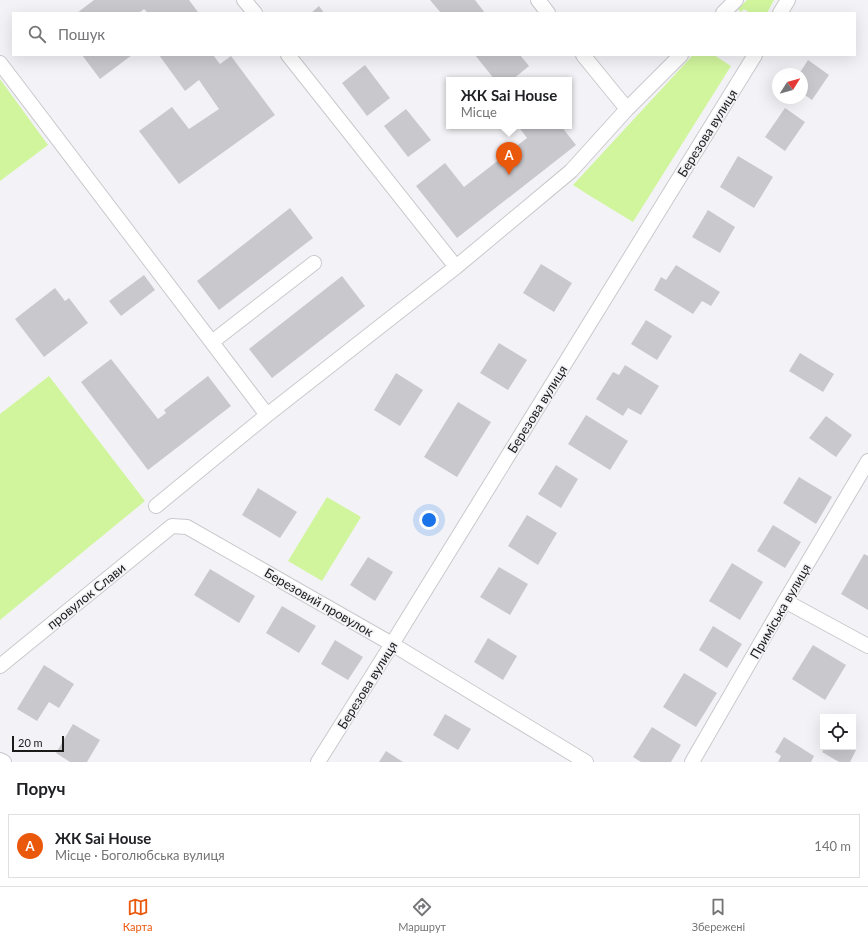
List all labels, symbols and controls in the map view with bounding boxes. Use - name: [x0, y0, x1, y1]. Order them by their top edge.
- search box: [12, 12, 856, 56]
- icon: search: [26, 23, 48, 45]
- text: Пошук: [58, 25, 105, 43]
- north arrow: [772, 68, 808, 104]
- popup: [446, 77, 572, 129]
- text: ЖК Sai House: [461, 86, 557, 104]
- street label: Березова вулиця: [674, 86, 740, 180]
- text: Місце: [461, 104, 497, 120]
- pin: A: [496, 142, 522, 175]
- street label: Березова вулиця: [504, 362, 570, 456]
- your location: [419, 510, 439, 530]
- street label: провулок Слави: [44, 560, 128, 632]
- street label: Приміська вулиця: [746, 561, 814, 661]
- street label: Березовий провулок: [262, 564, 377, 640]
- street label: Березова вулиця: [334, 638, 400, 732]
- map controls: [820, 714, 856, 750]
- button: locate: [820, 714, 856, 750]
- scale bar: [12, 734, 64, 753]
- text: 20 m: [18, 736, 43, 749]
- text: Поруч: [16, 778, 66, 799]
- text: ЖК Sai House: [55, 829, 151, 847]
- text: A: [25, 838, 35, 854]
- text: 140 m: [814, 838, 851, 854]
- text: Місце · Боголюбська вулиця: [55, 847, 225, 863]
- tab: Карта: [123, 896, 153, 933]
- tab: Маршрут: [398, 896, 446, 933]
- tab: Збережені: [692, 896, 745, 933]

